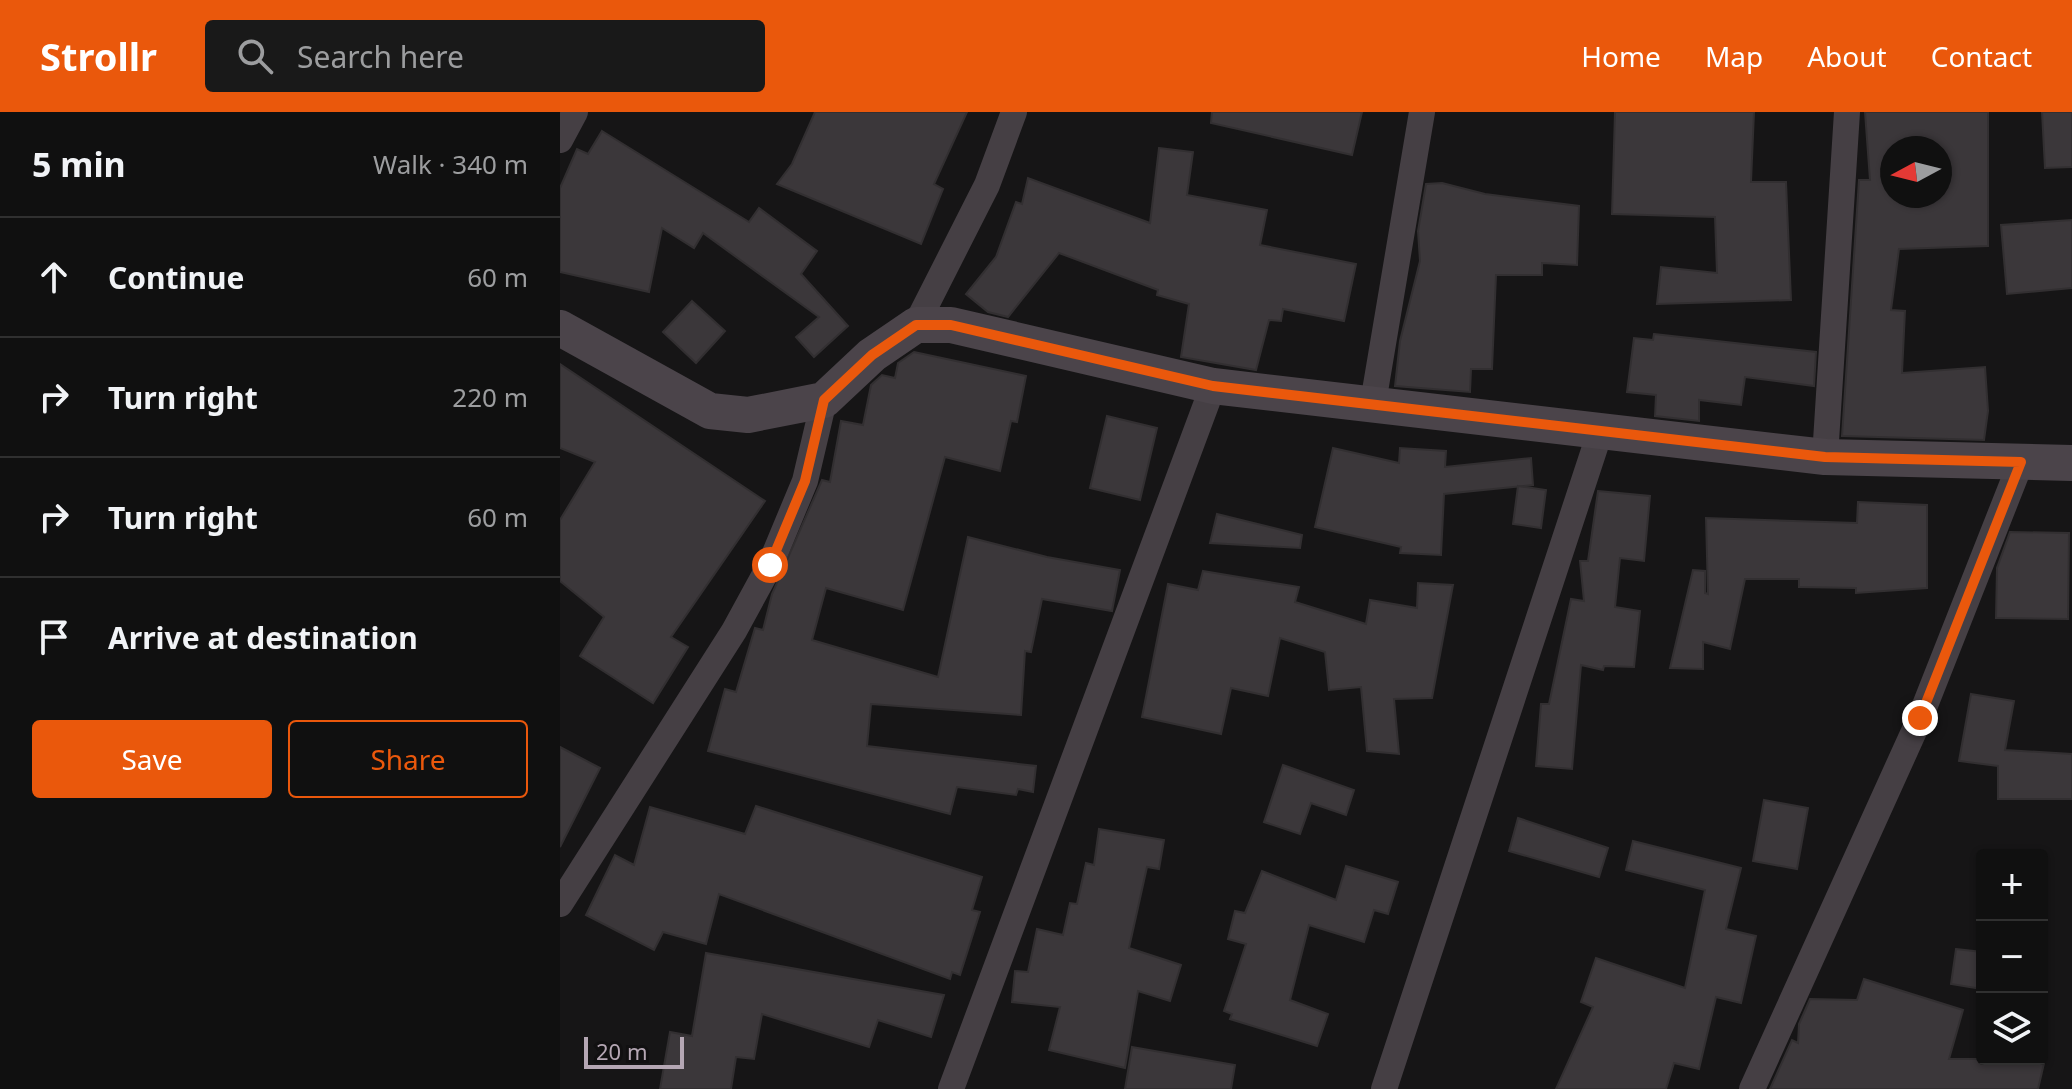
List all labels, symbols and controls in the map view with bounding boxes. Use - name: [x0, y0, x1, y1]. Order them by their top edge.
- search box: [205, 20, 765, 92]
- text: Strollr: [40, 30, 157, 82]
- icon: search: [233, 34, 277, 78]
- text: Search here: [297, 36, 464, 77]
- text: Home: [1581, 37, 1661, 75]
- text: Map: [1705, 37, 1763, 75]
- text: About: [1807, 37, 1887, 75]
- text: Contact: [1931, 37, 2032, 75]
- north arrow: [1880, 136, 1952, 208]
- text: 5 min: [32, 141, 126, 187]
- text: Walk · 340 m: [373, 146, 528, 182]
- icon: ahead: [32, 255, 76, 299]
- text: Continue: [108, 257, 244, 298]
- text: 60 m: [467, 259, 528, 295]
- icon: right: [32, 375, 76, 419]
- text: Turn right: [108, 377, 258, 418]
- text: 220 m: [452, 379, 528, 415]
- icon: right: [32, 495, 76, 539]
- text: Turn right: [108, 497, 258, 538]
- text: 60 m: [467, 499, 528, 535]
- route start: [752, 547, 788, 583]
- icon: arrive: [32, 615, 76, 659]
- text: Arrive at destination: [108, 617, 418, 658]
- route end: [1902, 700, 1938, 736]
- button: Save: [32, 720, 272, 798]
- button: Share: [288, 720, 528, 798]
- map controls: [1976, 849, 2048, 1065]
- button: +: [1976, 849, 2048, 921]
- button: −: [1976, 921, 2048, 993]
- button: layers: [1976, 993, 2048, 1065]
- scale bar: [584, 1033, 684, 1069]
- text: 20 m: [596, 1036, 647, 1066]

